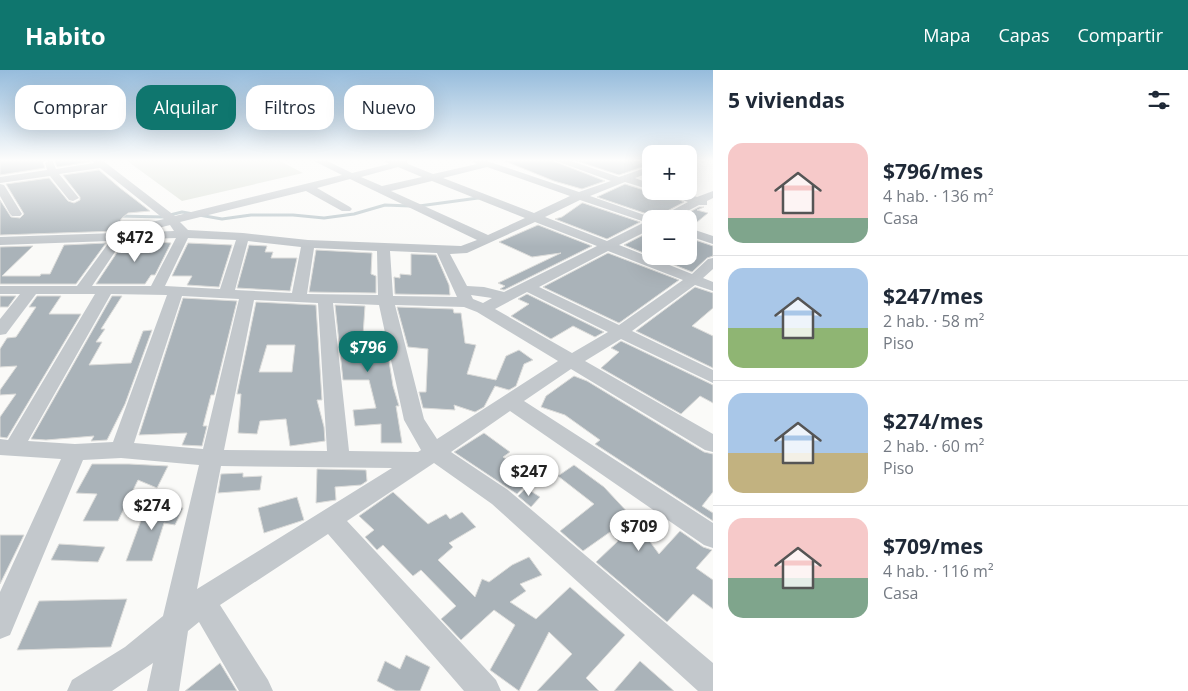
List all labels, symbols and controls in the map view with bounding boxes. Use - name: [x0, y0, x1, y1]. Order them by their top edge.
- text: Habito: [25, 19, 106, 52]
- text: Mapa: [923, 23, 971, 47]
- text: Capas: [999, 23, 1049, 47]
- text: Compartir: [1077, 23, 1163, 47]
- chip: Comprar: [15, 85, 126, 130]
- chip: Alquilar: [136, 85, 236, 130]
- chip: Filtros: [246, 85, 334, 130]
- chip: Nuevo: [344, 85, 434, 130]
- text: 5 viviendas: [728, 86, 845, 114]
- icon: filters: [1145, 86, 1173, 114]
- map controls: [642, 145, 697, 265]
- button: +: [642, 145, 697, 200]
- text: $796/mes: [883, 157, 983, 185]
- icon: home: [768, 163, 828, 223]
- text: 4 hab. · 136 m²: [883, 185, 994, 207]
- text: Casa: [883, 207, 918, 229]
- button: −: [642, 210, 697, 265]
- pin: $472: [105, 220, 165, 263]
- text: $472: [117, 226, 153, 248]
- text: $247/mes: [883, 282, 983, 310]
- icon: home: [768, 288, 828, 348]
- text: 2 hab. · 58 m²: [883, 310, 984, 332]
- pin: $796: [338, 330, 398, 373]
- text: Piso: [883, 332, 914, 354]
- text: $796: [350, 336, 386, 358]
- text: $274/mes: [883, 407, 983, 435]
- icon: home: [768, 413, 828, 473]
- text: 2 hab. · 60 m²: [883, 435, 984, 457]
- pin: $247: [499, 454, 559, 497]
- text: Piso: [883, 457, 914, 479]
- text: $247: [511, 460, 547, 482]
- pin: $274: [122, 488, 182, 531]
- text: $274: [134, 494, 170, 516]
- pin: $709: [609, 510, 669, 552]
- text: $709: [621, 515, 657, 537]
- text: $709/mes: [883, 532, 983, 560]
- icon: home: [768, 538, 828, 598]
- text: 4 hab. · 116 m²: [883, 560, 994, 582]
- text: Casa: [883, 582, 918, 604]

